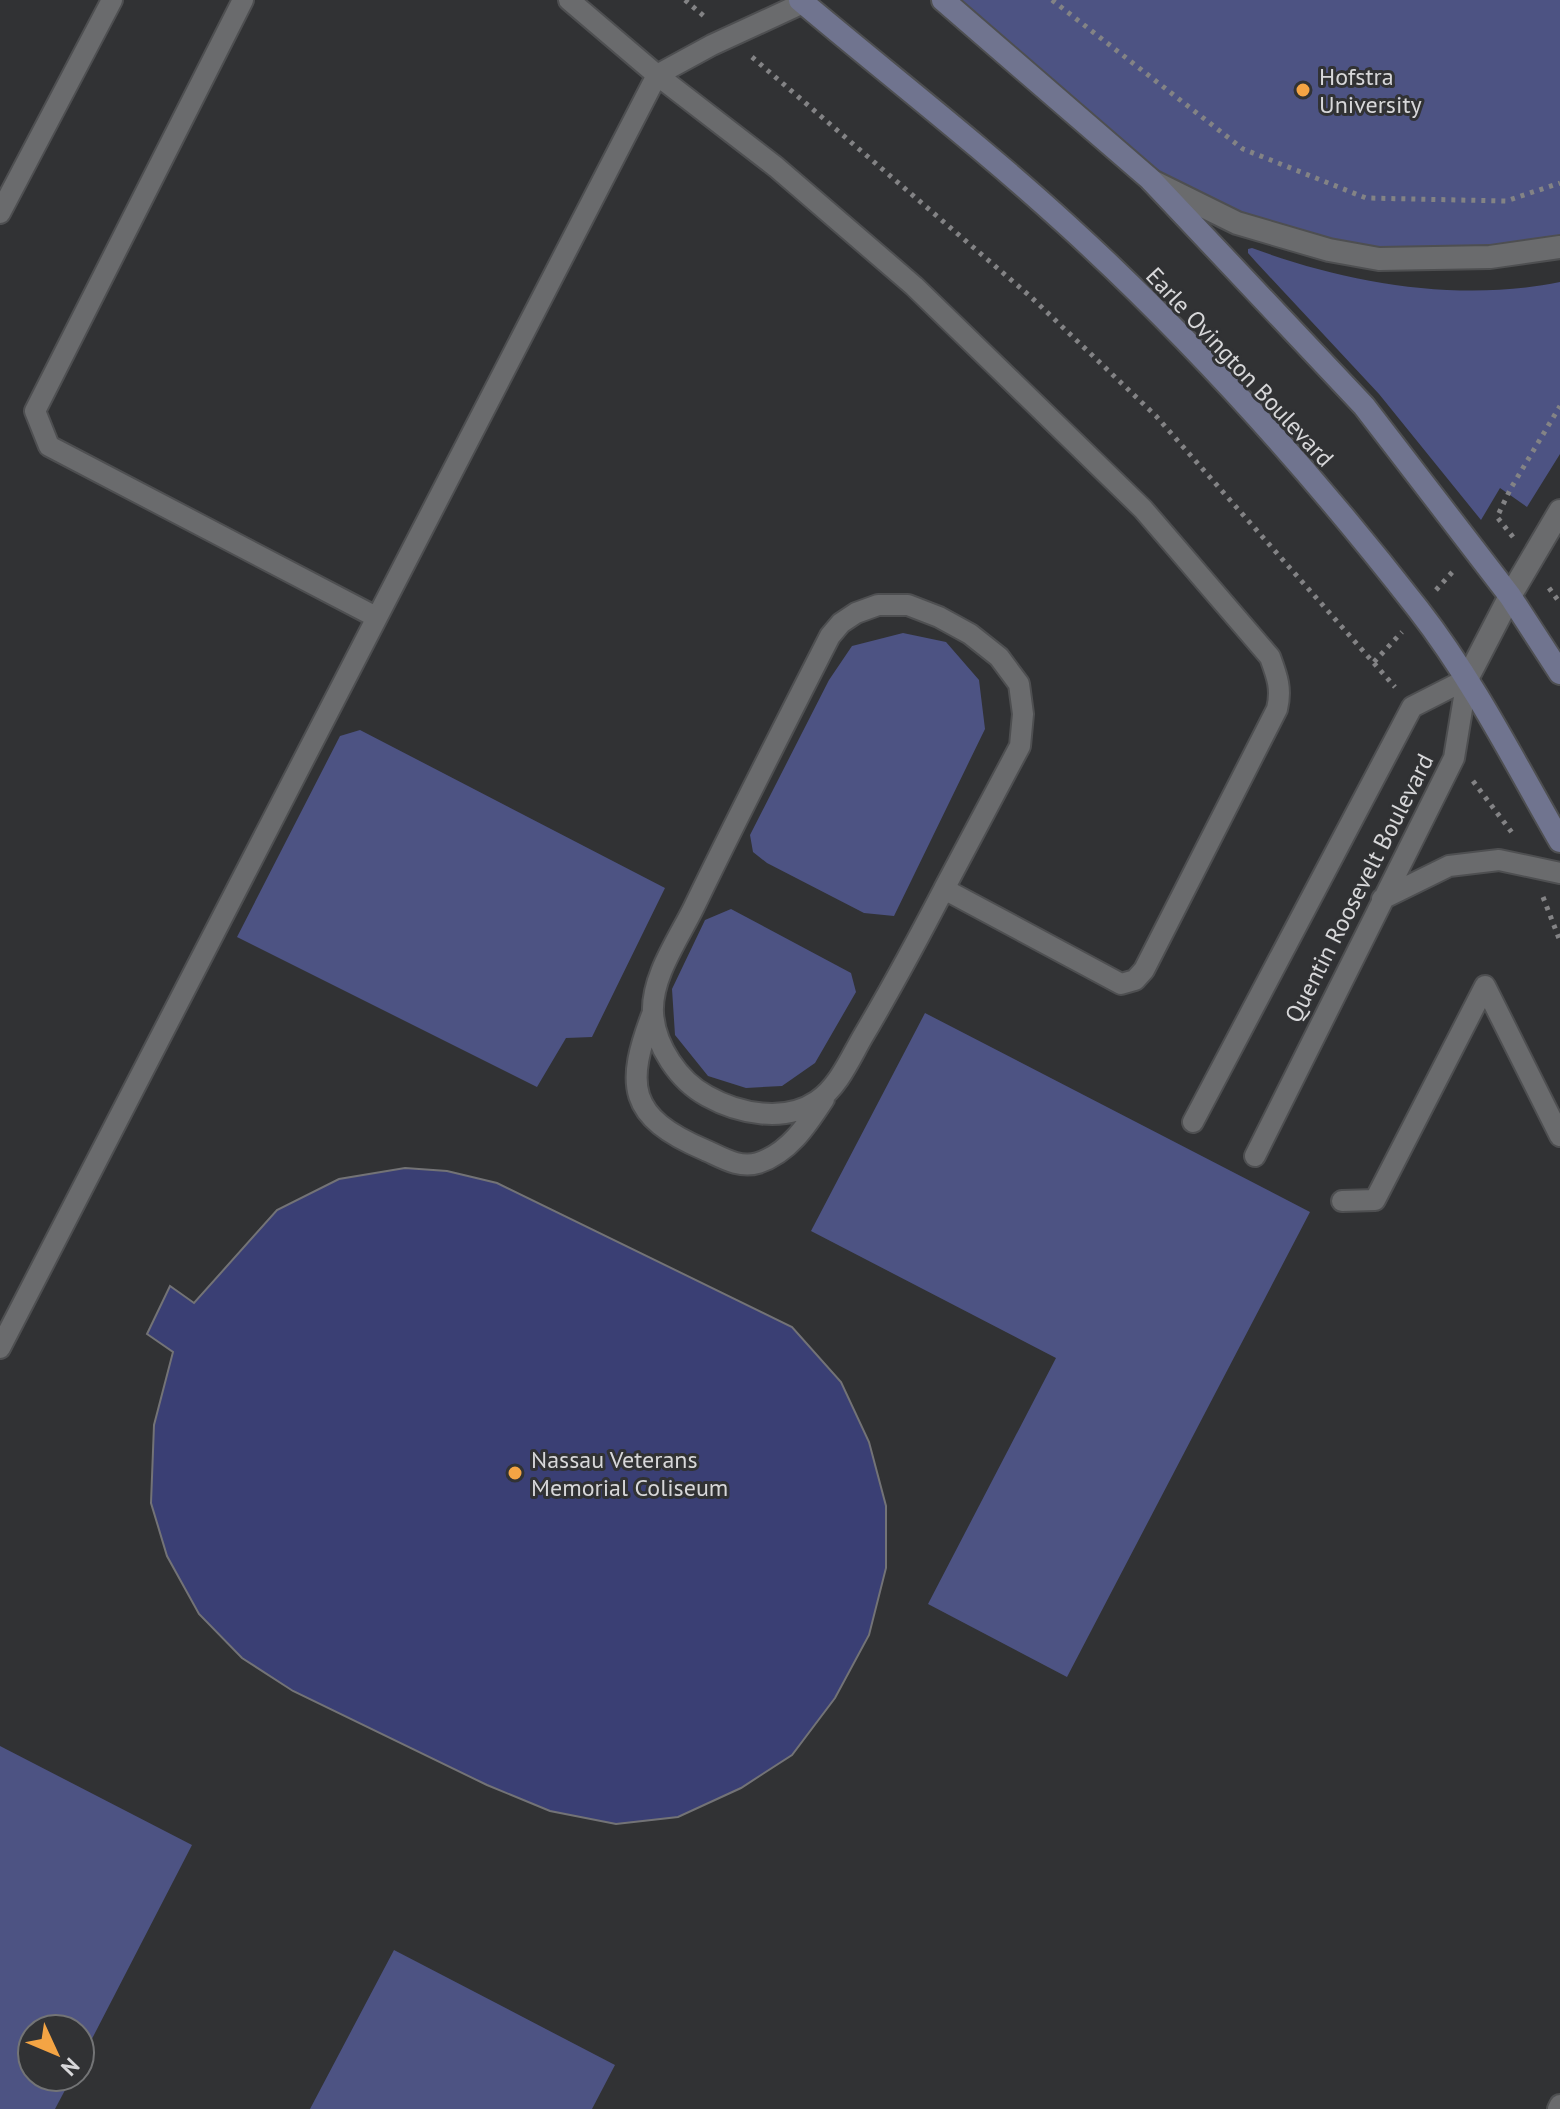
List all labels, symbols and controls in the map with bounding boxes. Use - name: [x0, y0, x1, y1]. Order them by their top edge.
- place label: Hofstra University: [1319, 61, 1422, 120]
- marker: Hofstra University: [1294, 81, 1312, 99]
- street label: Earle Ovington Boulevard: [1139, 261, 1341, 473]
- street label: Quentin Roosevelt Boulevard: [1278, 748, 1440, 1028]
- place label: Nassau Veterans Memorial Coliseum: [531, 1444, 728, 1503]
- marker: Nassau Veterans Memorial Coliseum: [506, 1464, 524, 1482]
- north arrow: [16, 2013, 96, 2093]
- text: N: [55, 2052, 85, 2082]

